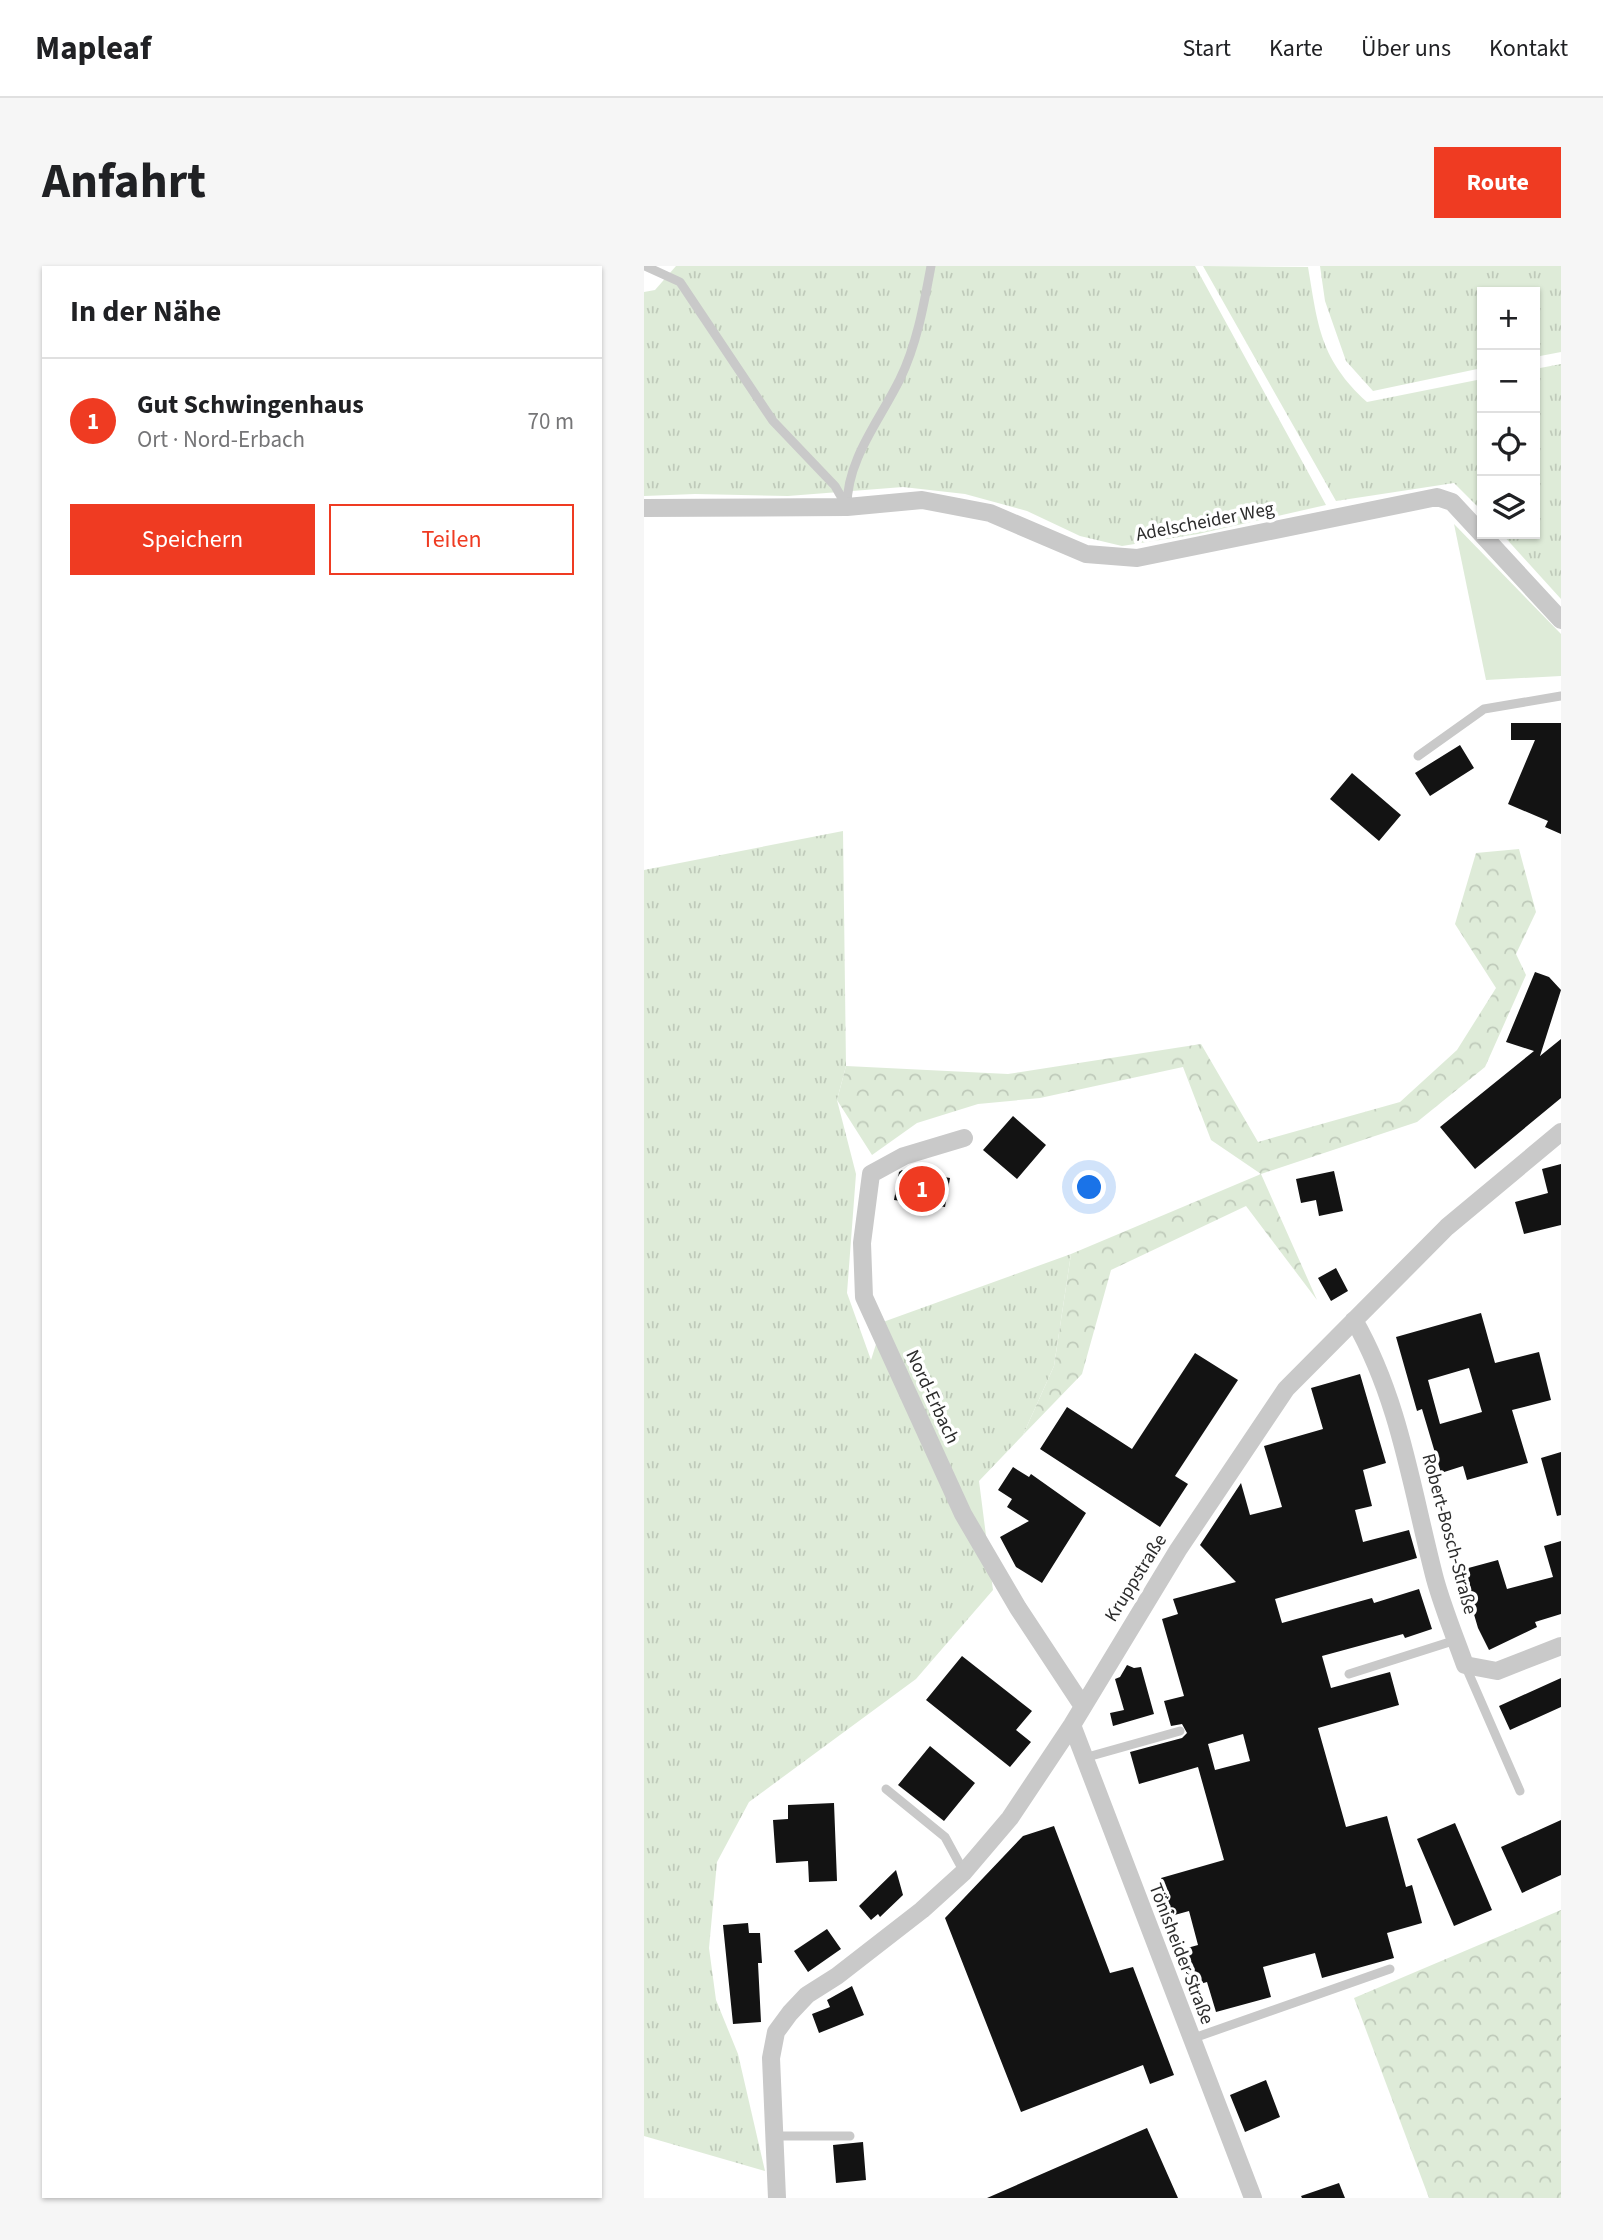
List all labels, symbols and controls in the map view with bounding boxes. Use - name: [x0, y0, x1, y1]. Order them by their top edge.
- text: Mapleaf: [35, 25, 151, 72]
- text: Start: [1183, 31, 1231, 66]
- text: Karte: [1269, 31, 1323, 66]
- text: Über uns: [1361, 31, 1451, 66]
- text: Kontakt: [1489, 31, 1568, 66]
- text: Anfahrt: [42, 147, 206, 217]
- button: Route: [1434, 147, 1561, 218]
- map controls: [1477, 287, 1540, 539]
- button: +: [1477, 287, 1540, 350]
- text: In der Nähe: [70, 290, 221, 333]
- button: −: [1477, 350, 1540, 413]
- text: Gut Schwingenhaus: [137, 386, 364, 423]
- text: 1: [87, 405, 99, 438]
- text: 70 m: [527, 405, 574, 438]
- button: locate: [1477, 413, 1540, 476]
- text: Ort · Nord-Erbach: [137, 423, 305, 456]
- button: layers: [1477, 476, 1540, 539]
- street label: Adelscheider Weg: [1134, 495, 1277, 549]
- button: Speichern: [70, 504, 315, 575]
- button: Teilen: [329, 504, 574, 575]
- pin: 1: [899, 1163, 945, 1215]
- your location: [1072, 1170, 1106, 1204]
- street label: Nord-Erbach: [898, 1346, 966, 1448]
- street label: Robert-Bosch-Straße: [1415, 1451, 1483, 1617]
- street label: Kruppstraße: [1098, 1529, 1174, 1627]
- street label: Tönisheider Straße: [1142, 1879, 1220, 2029]

